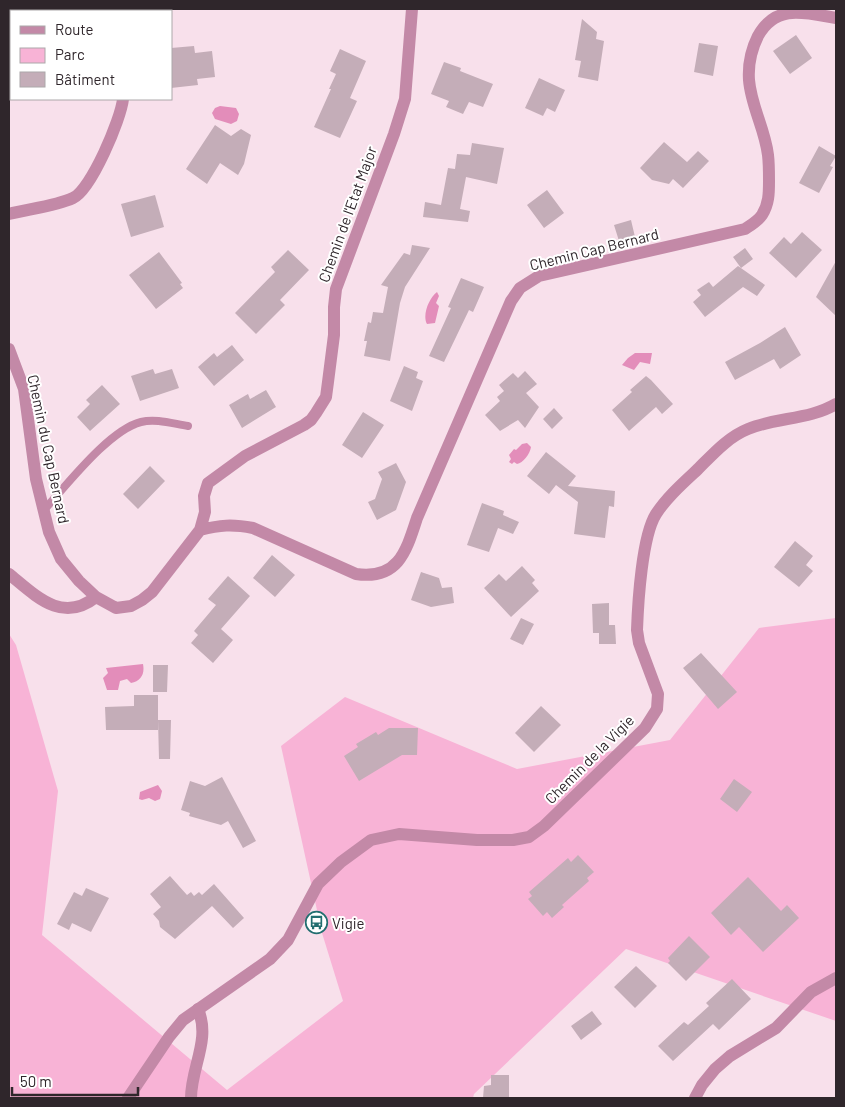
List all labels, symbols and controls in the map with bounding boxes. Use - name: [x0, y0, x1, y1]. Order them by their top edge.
- legend: [10, 10, 172, 100]
- text: Route: [55, 20, 94, 38]
- text: Parc: [55, 45, 85, 63]
- text: Bâtiment: [55, 70, 115, 88]
- street label: Chemin de l'Etat Major: [314, 143, 380, 284]
- street label: Chemin Cap Bernard: [528, 224, 660, 274]
- street label: Chemin du Cap Bernard: [24, 373, 74, 525]
- street label: Chemin de la Vigie: [541, 711, 637, 807]
- bus stop icon: Vigie: [304, 911, 328, 935]
- place label: Vigie: [332, 914, 365, 932]
- scale bar: [12, 1064, 139, 1096]
- text: 50 m: [20, 1072, 52, 1090]

